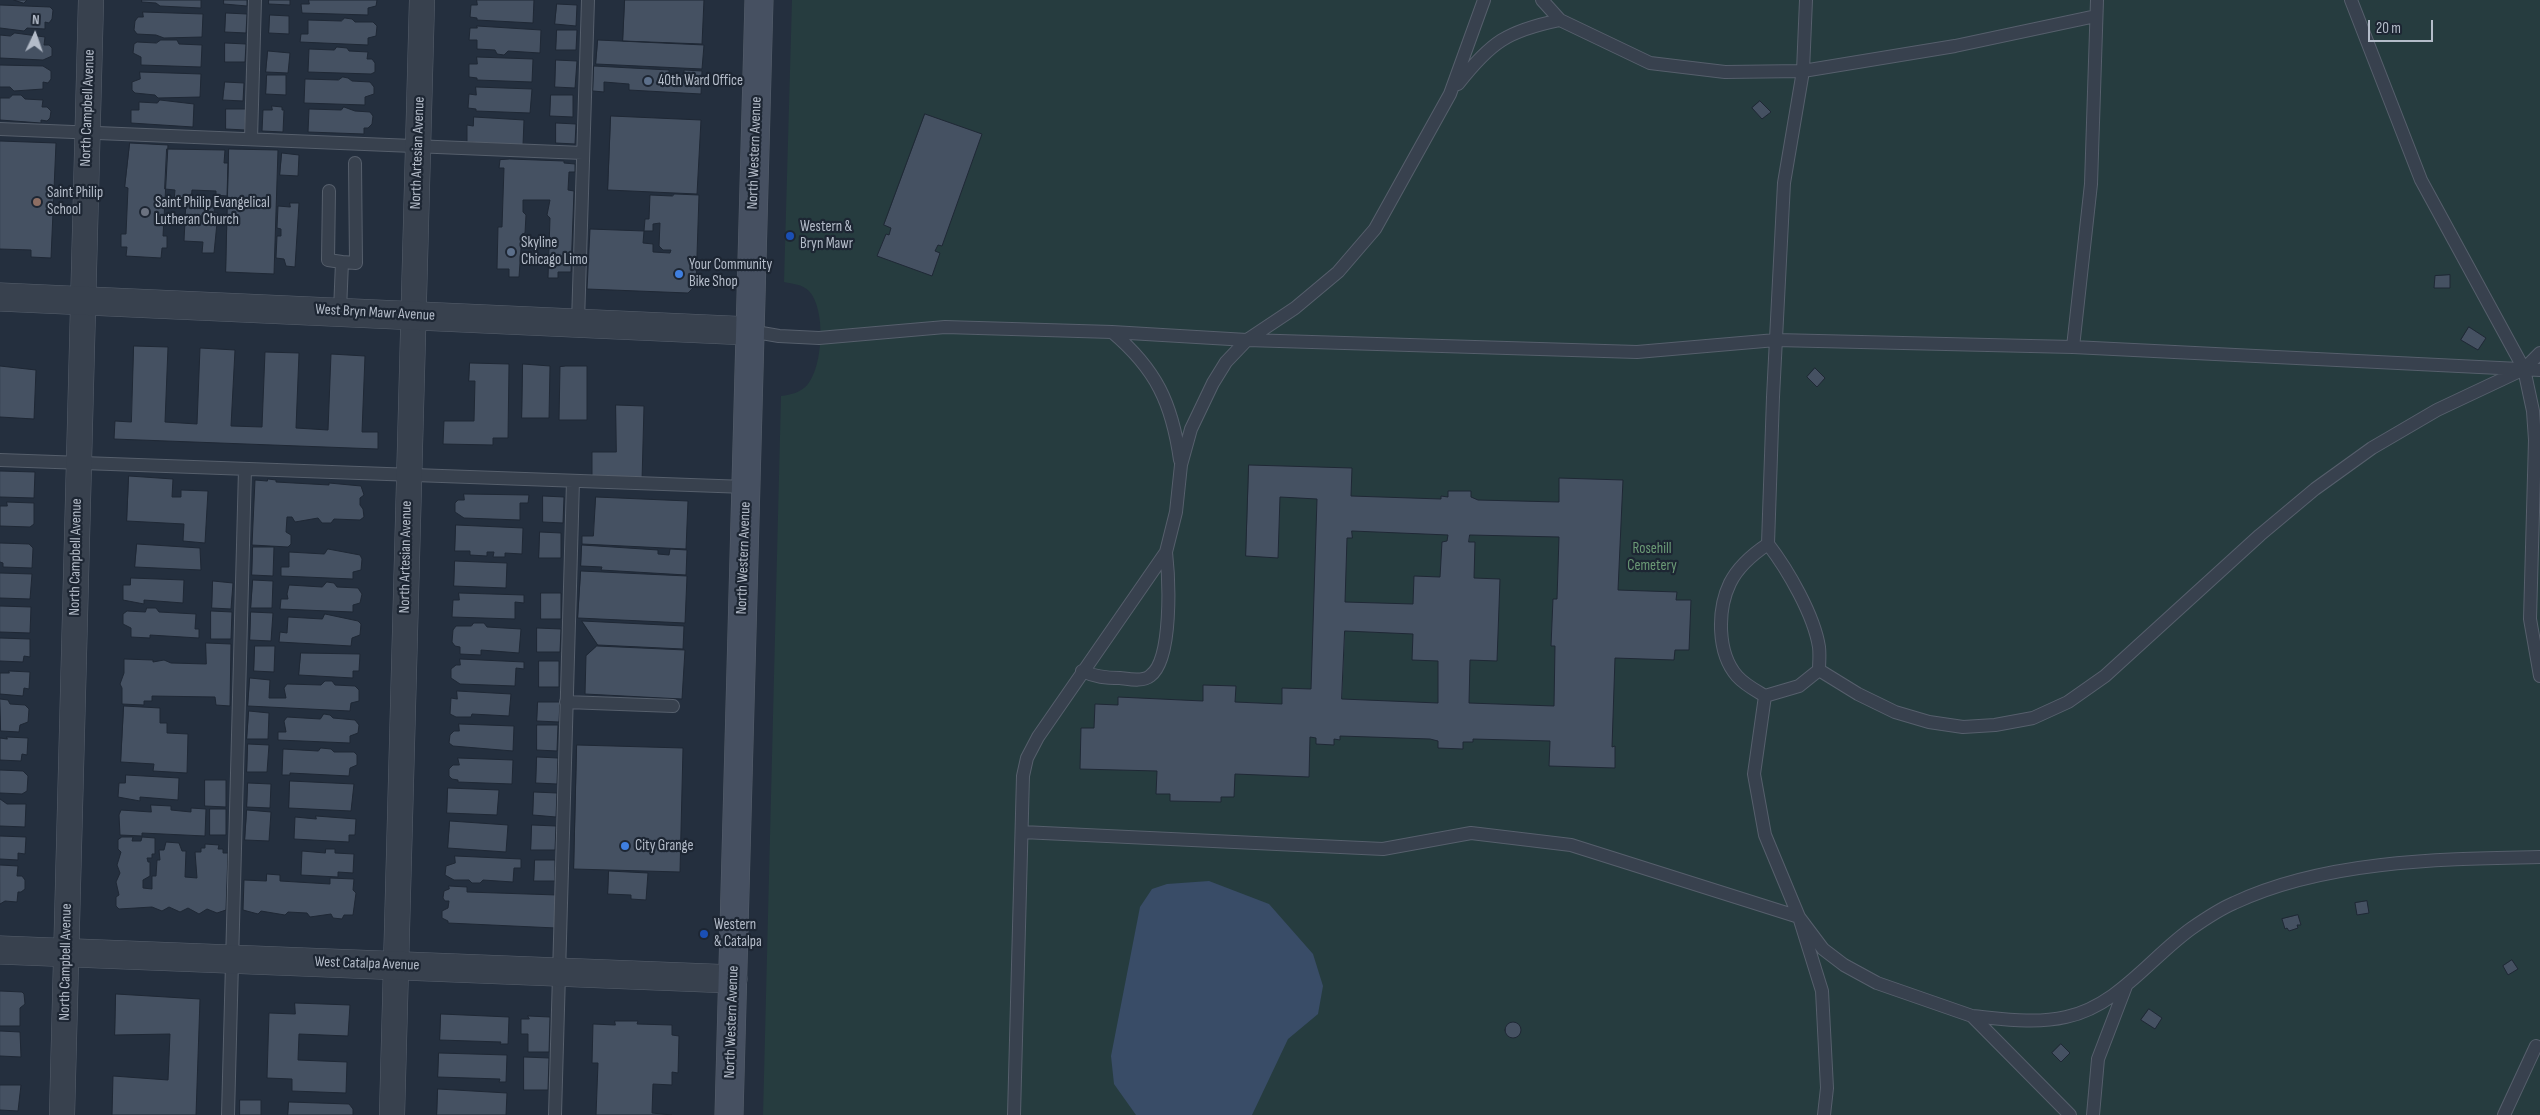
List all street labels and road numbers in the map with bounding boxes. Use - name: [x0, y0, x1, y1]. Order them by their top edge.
- street label: North Campbell Avenue: [77, 49, 99, 167]
- street label: North Artesian Avenue: [407, 96, 429, 210]
- street label: North Western Avenue: [744, 96, 766, 210]
- street label: West Bryn Mawr Avenue: [315, 301, 435, 325]
- street label: North Campbell Avenue: [66, 498, 86, 616]
- street label: North Artesian Avenue: [396, 500, 416, 614]
- street label: North Western Avenue: [733, 501, 755, 615]
- street label: North Campbell Avenue: [56, 903, 76, 1021]
- street label: West Catalpa Avenue: [314, 953, 420, 975]
- street label: North Western Avenue: [721, 965, 743, 1079]

